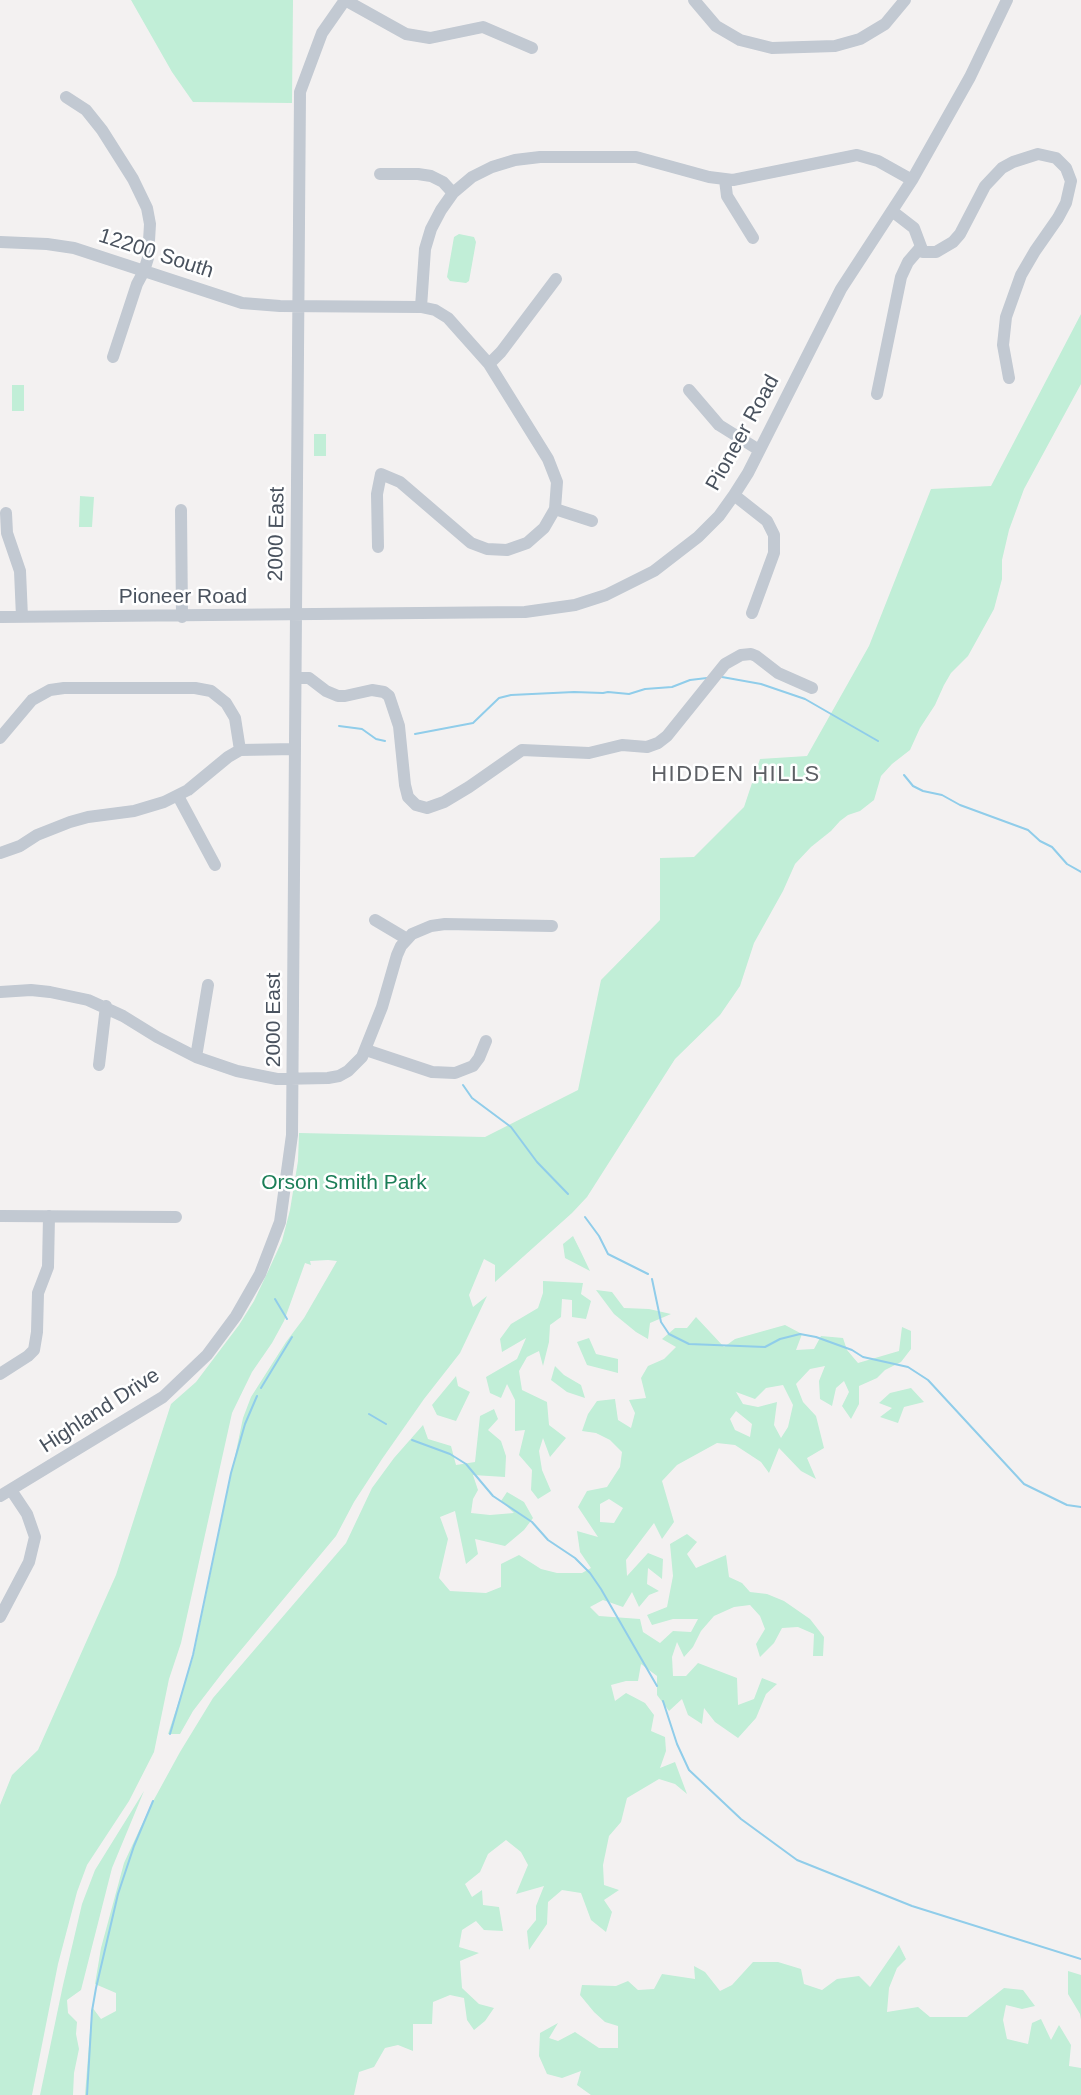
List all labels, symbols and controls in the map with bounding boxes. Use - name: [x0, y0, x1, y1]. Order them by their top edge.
- street label: 12200 South: [95, 224, 217, 284]
- street label: Pioneer Road: [701, 371, 785, 495]
- street label: 2000 East: [264, 487, 290, 581]
- street label: Pioneer Road: [119, 584, 247, 610]
- district label: HIDDEN HILLS: [651, 762, 821, 788]
- street label: 2000 East: [261, 973, 287, 1067]
- park label: Orson Smith Park: [261, 1170, 427, 1196]
- street label: Highland Drive: [35, 1363, 165, 1459]

